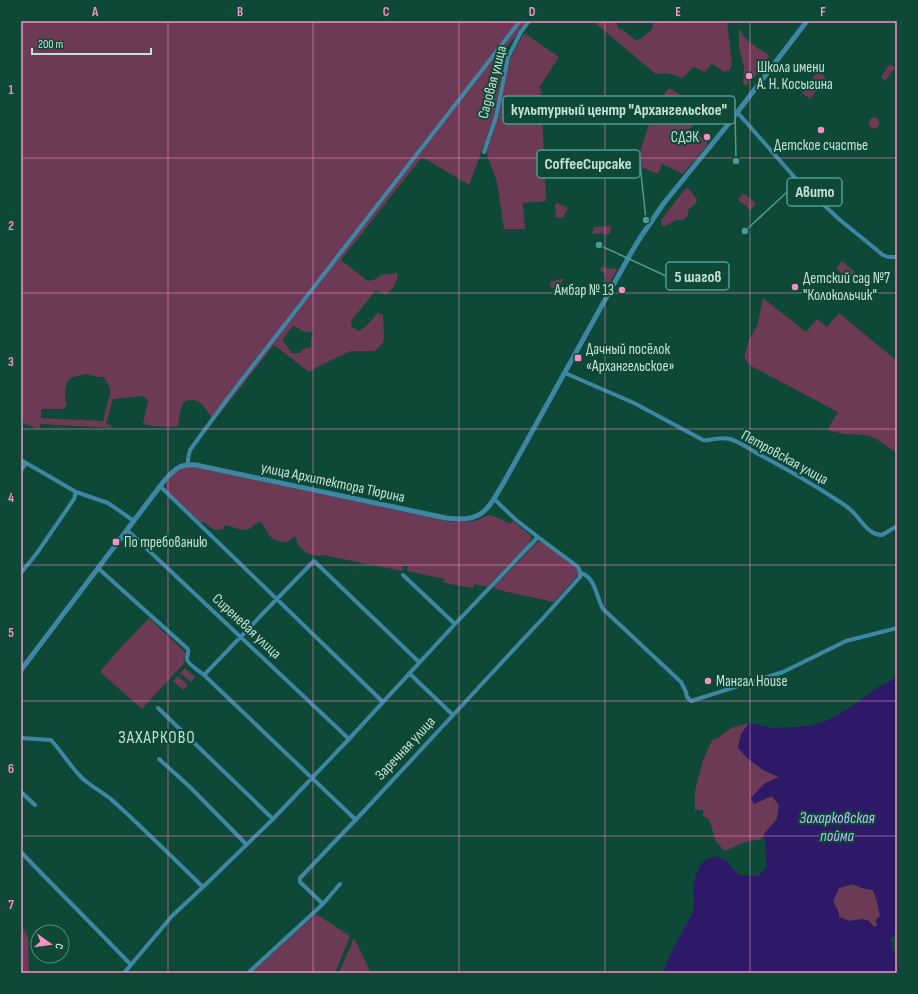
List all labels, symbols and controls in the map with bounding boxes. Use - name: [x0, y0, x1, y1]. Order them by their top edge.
- text: A: [91, 4, 99, 20]
- text: B: [237, 4, 243, 20]
- text: C: [383, 4, 390, 20]
- text: D: [529, 4, 536, 20]
- text: E: [675, 4, 681, 20]
- text: F: [820, 4, 826, 20]
- scale bar: [32, 30, 151, 56]
- text: 200 m: [38, 37, 64, 52]
- street label: Садовая улица: [474, 43, 511, 121]
- place label: Школа имени А. Н. Косыгина: [756, 58, 833, 94]
- marker: Школа имени А. Н. Косыгина: [744, 71, 754, 81]
- text: 1: [8, 82, 14, 98]
- callout: культурный центр "Архангельское": [503, 96, 735, 124]
- text: культурный центр "Архангельское": [511, 101, 727, 120]
- marker: Детское счастье: [816, 125, 826, 135]
- place label: СДЭК: [671, 128, 699, 147]
- marker: СДЭК: [702, 132, 712, 142]
- place label: Детское счастье: [774, 136, 868, 155]
- callout: CoffeeCupcake: [537, 150, 640, 178]
- text: CoffeeCupcake: [544, 155, 632, 174]
- callout: Авито: [787, 178, 842, 206]
- text: Авито: [794, 183, 835, 202]
- text: 2: [8, 218, 14, 234]
- callout: 5 шагов: [666, 262, 729, 290]
- text: 5 шагов: [675, 268, 721, 287]
- place label: Детский сад №7 "Колокольчик": [803, 269, 890, 305]
- place label: Амбар № 13: [554, 281, 614, 300]
- marker: Детский сад №7 "Колокольчик": [790, 282, 800, 292]
- marker: Амбар № 13: [617, 285, 627, 295]
- place label: Дачный посёлок «Архангельское»: [586, 340, 674, 376]
- marker: Дачный посёлок «Архангельское»: [573, 353, 583, 363]
- text: 3: [8, 354, 14, 370]
- street label: Петровская улица: [738, 426, 832, 489]
- street label: улица Архитектора Тюрина: [259, 458, 407, 507]
- text: 4: [8, 490, 14, 506]
- place label: По требованию: [124, 533, 208, 552]
- marker: По требованию: [111, 537, 121, 547]
- street label: Сиреневая улица: [208, 590, 285, 663]
- text: 5: [8, 625, 14, 641]
- place label: Мангал House: [716, 672, 787, 691]
- marker: Мангал House: [703, 676, 713, 686]
- street label: Заречная улица: [371, 712, 440, 784]
- district label: ЗАХАРКОВО: [118, 728, 196, 748]
- text: 6: [8, 761, 14, 777]
- water label: Захарковская пойма: [799, 809, 876, 846]
- text: 7: [8, 897, 14, 913]
- north arrow: [30, 924, 70, 964]
- text: С: [52, 942, 66, 951]

